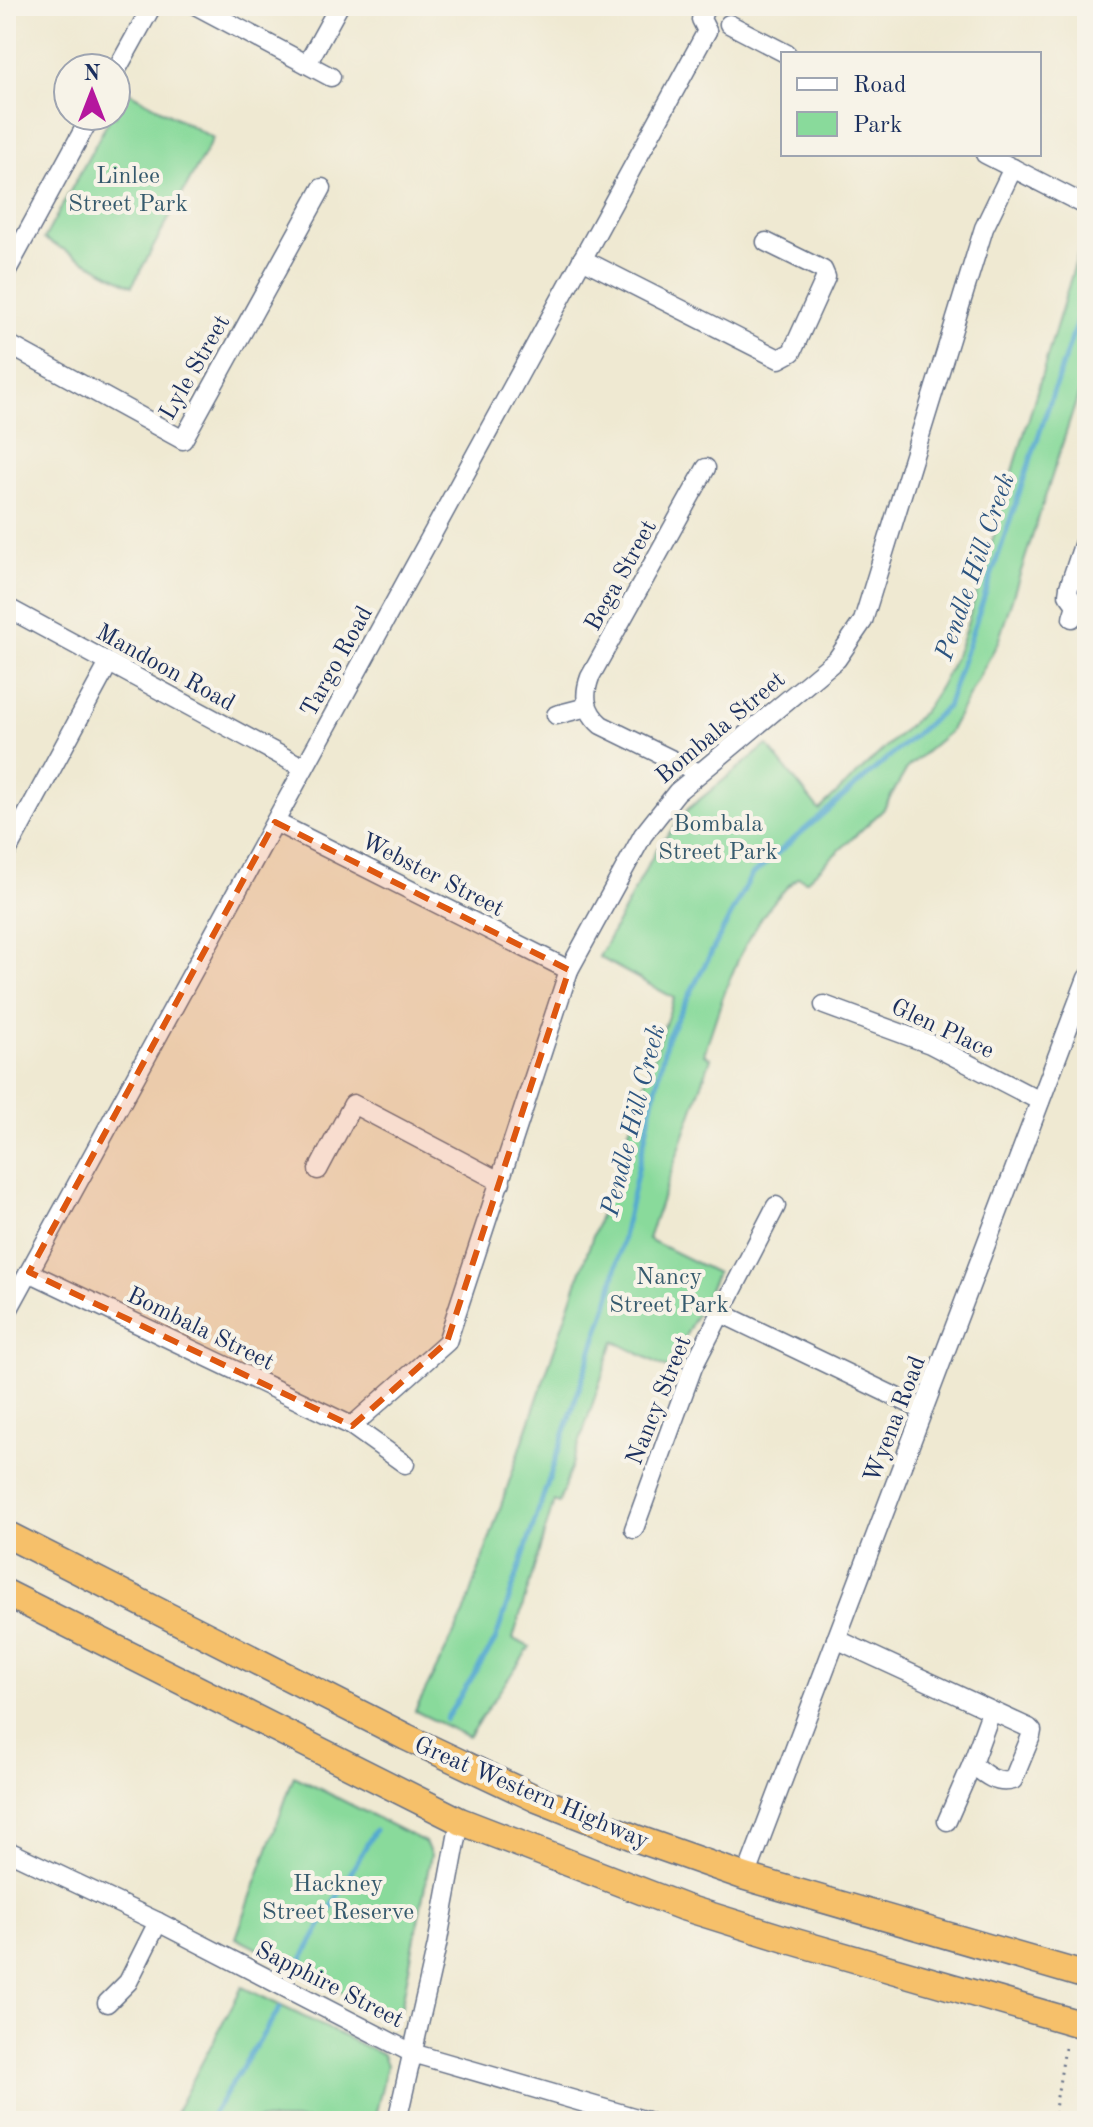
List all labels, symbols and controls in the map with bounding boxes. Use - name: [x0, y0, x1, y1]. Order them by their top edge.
- north arrow: [52, 52, 132, 132]
- legend: [781, 52, 1041, 156]
- text: N: [84, 63, 101, 85]
- text: Road: [853, 74, 906, 98]
- text: Park: [853, 114, 902, 138]
- park label: Linlee Street Park: [68, 165, 188, 217]
- street label: Lyle Street: [156, 311, 235, 425]
- water label: Pendle Hill Creek: [931, 470, 1020, 665]
- street label: Bega Street: [581, 516, 662, 635]
- street label: Targo Road: [298, 603, 378, 721]
- street label: Mandoon Road: [92, 621, 238, 717]
- street label: Bombala Street: [652, 668, 790, 789]
- park label: Bombala Street Park: [658, 813, 778, 865]
- street label: Webster Street: [357, 830, 507, 922]
- street label: Glen Place: [887, 996, 997, 1064]
- water label: Pendle Hill Creek: [597, 1022, 670, 1220]
- park label: Nancy Street Park: [609, 1266, 729, 1318]
- street label: Bombala Street: [123, 1284, 277, 1376]
- street label: Nancy Street: [623, 1333, 697, 1469]
- street label: Wyena Road: [861, 1353, 931, 1486]
- street label: Great Western Highway: [410, 1733, 652, 1854]
- park label: Hackney Street Reserve: [262, 1873, 414, 1925]
- street label: Sapphire Street: [251, 1938, 407, 2033]

